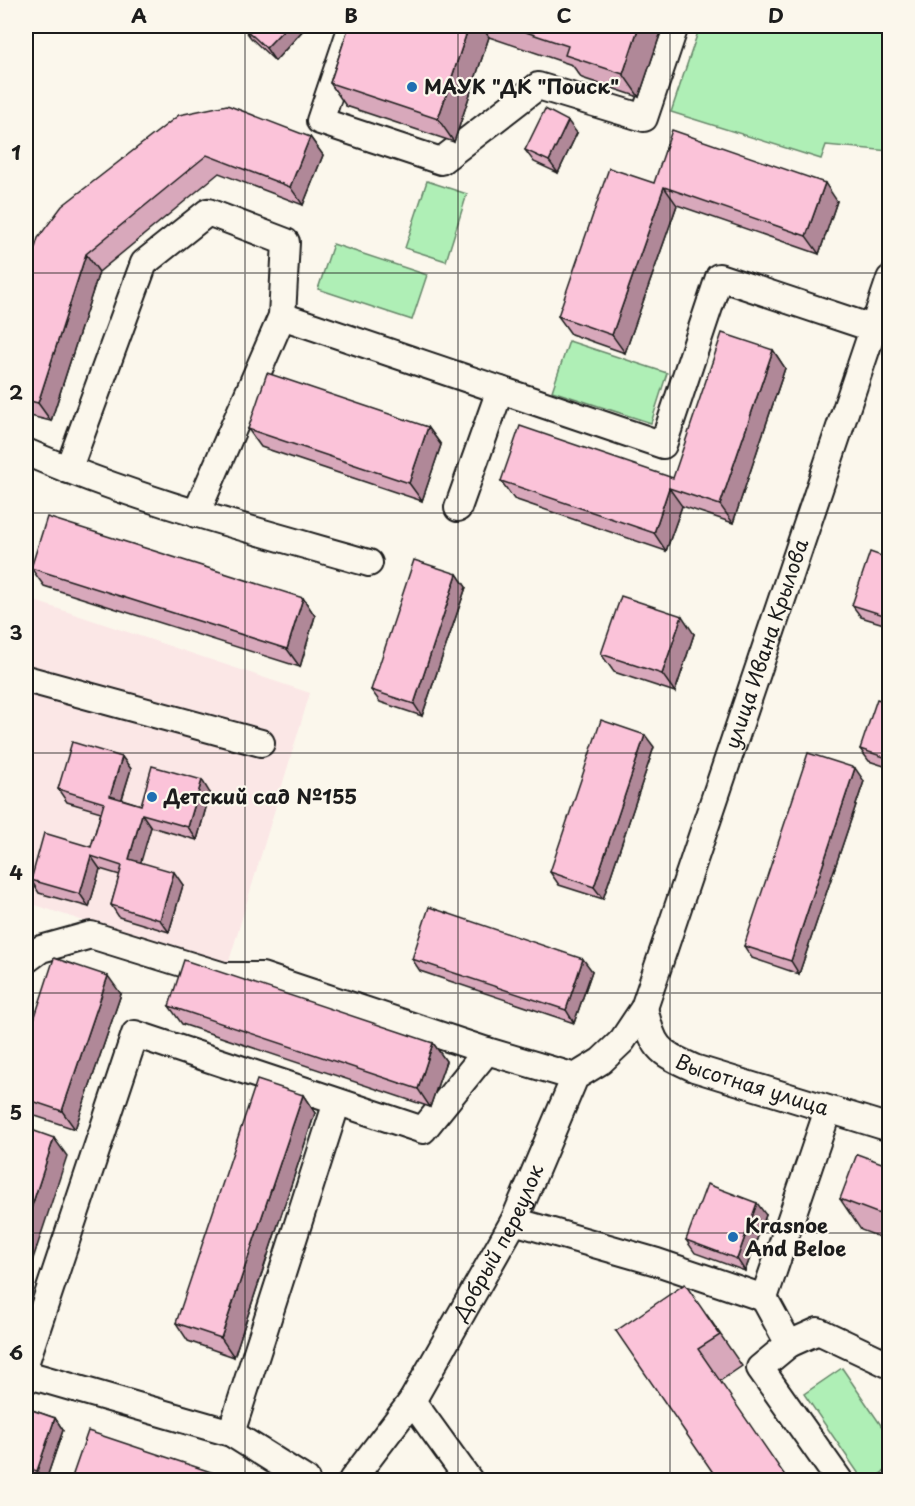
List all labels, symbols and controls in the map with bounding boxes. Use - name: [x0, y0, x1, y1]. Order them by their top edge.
- text: A: [131, 0, 147, 30]
- text: B: [344, 0, 358, 30]
- text: C: [556, 0, 572, 30]
- text: D: [768, 0, 784, 30]
- place label: МАУК "ДК "Поиск": [424, 71, 619, 101]
- marker: МАУК "ДК "Поиск": [405, 80, 419, 94]
- text: 1: [11, 137, 21, 167]
- text: 2: [9, 377, 23, 407]
- street label: улица Ивана Крылова: [717, 534, 815, 752]
- text: 3: [9, 617, 23, 647]
- place label: Детский сад №155: [163, 781, 357, 811]
- marker: Детский сад №155: [145, 790, 159, 804]
- text: 4: [9, 857, 23, 887]
- street label: Высотная улица: [671, 1046, 833, 1123]
- text: 5: [10, 1097, 22, 1127]
- street label: Добрый переулок: [444, 1159, 550, 1327]
- place label: Krasnoe And Beloe: [745, 1210, 846, 1263]
- marker: Krasnoe And Beloe: [726, 1230, 740, 1244]
- text: 6: [9, 1337, 23, 1367]

